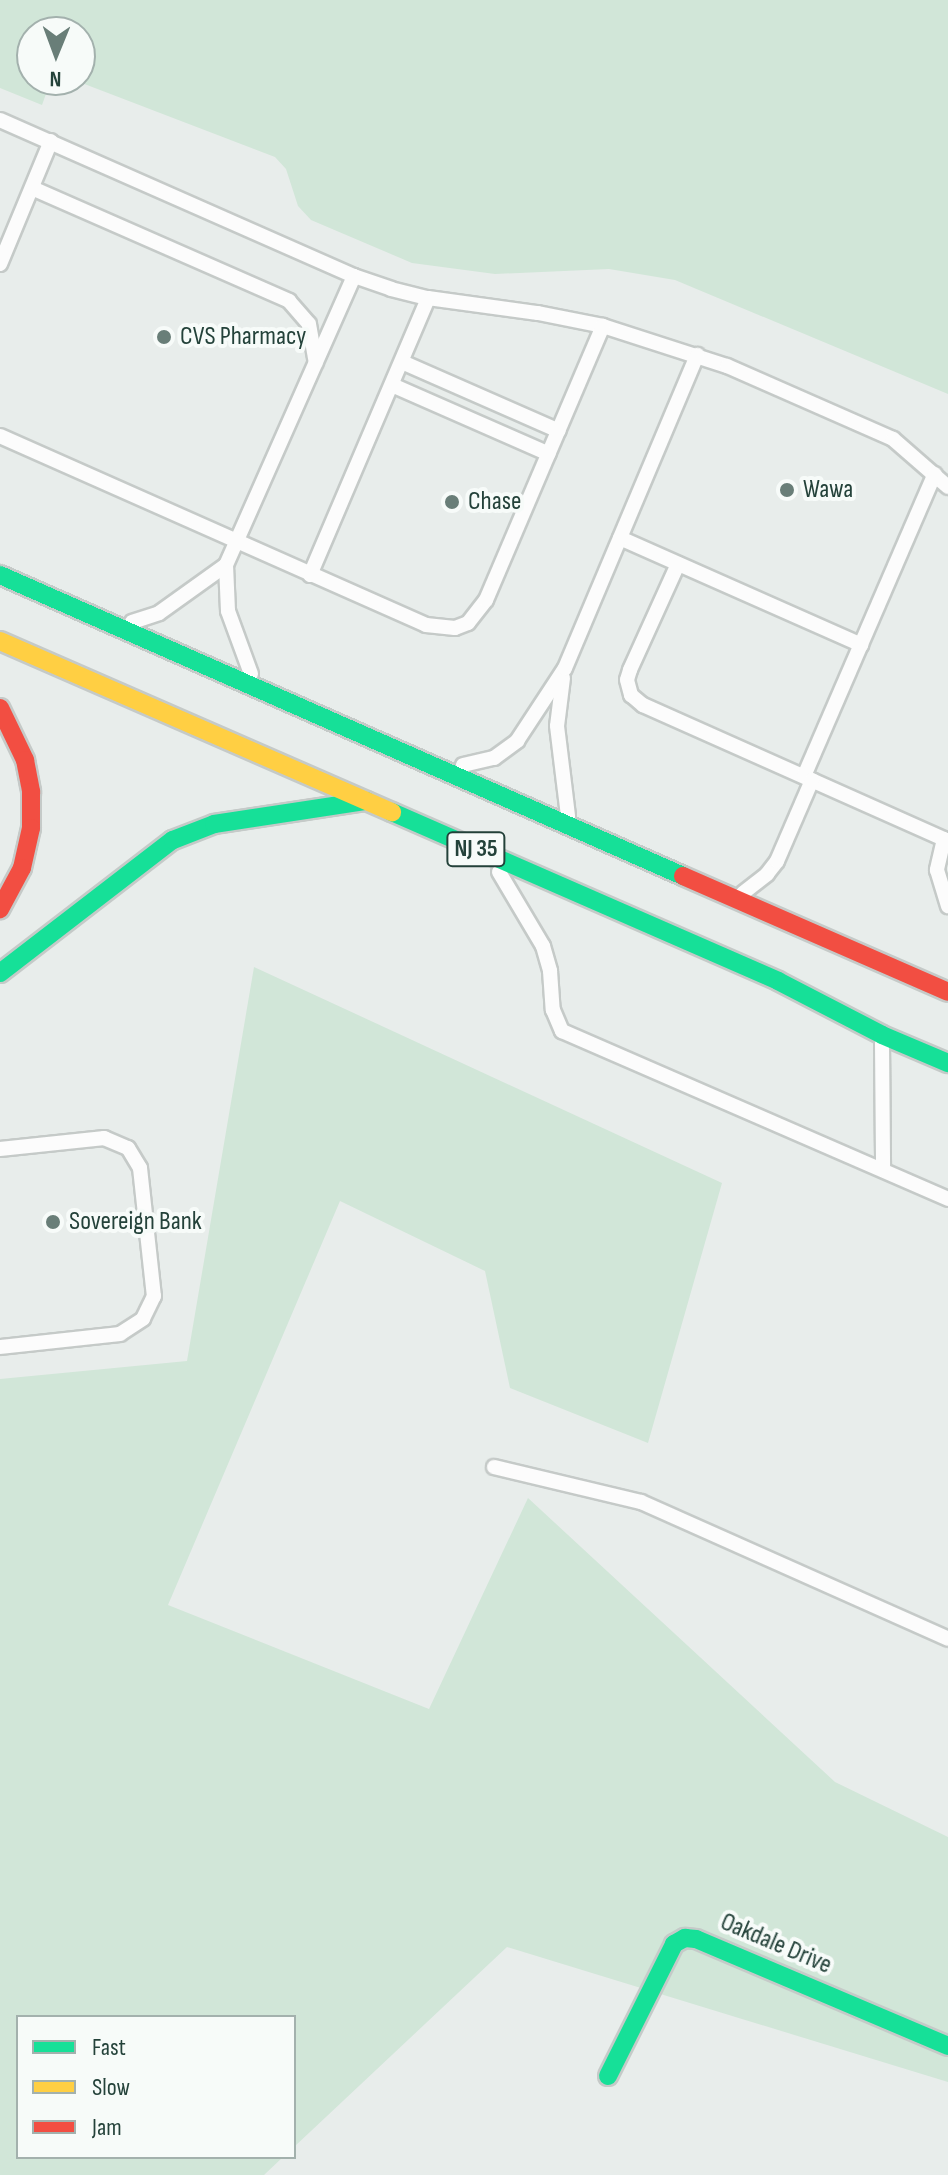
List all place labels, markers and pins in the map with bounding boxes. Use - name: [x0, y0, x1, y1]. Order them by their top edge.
- place label: CVS Pharmacy: [180, 321, 306, 353]
- marker: CVS Pharmacy: [155, 328, 173, 346]
- place label: Wawa: [803, 474, 853, 506]
- marker: Wawa: [778, 481, 796, 499]
- place label: Chase: [468, 486, 522, 518]
- marker: Chase: [443, 493, 461, 511]
- place label: Sovereign Bank: [69, 1206, 202, 1238]
- marker: Sovereign Bank: [44, 1213, 62, 1231]

